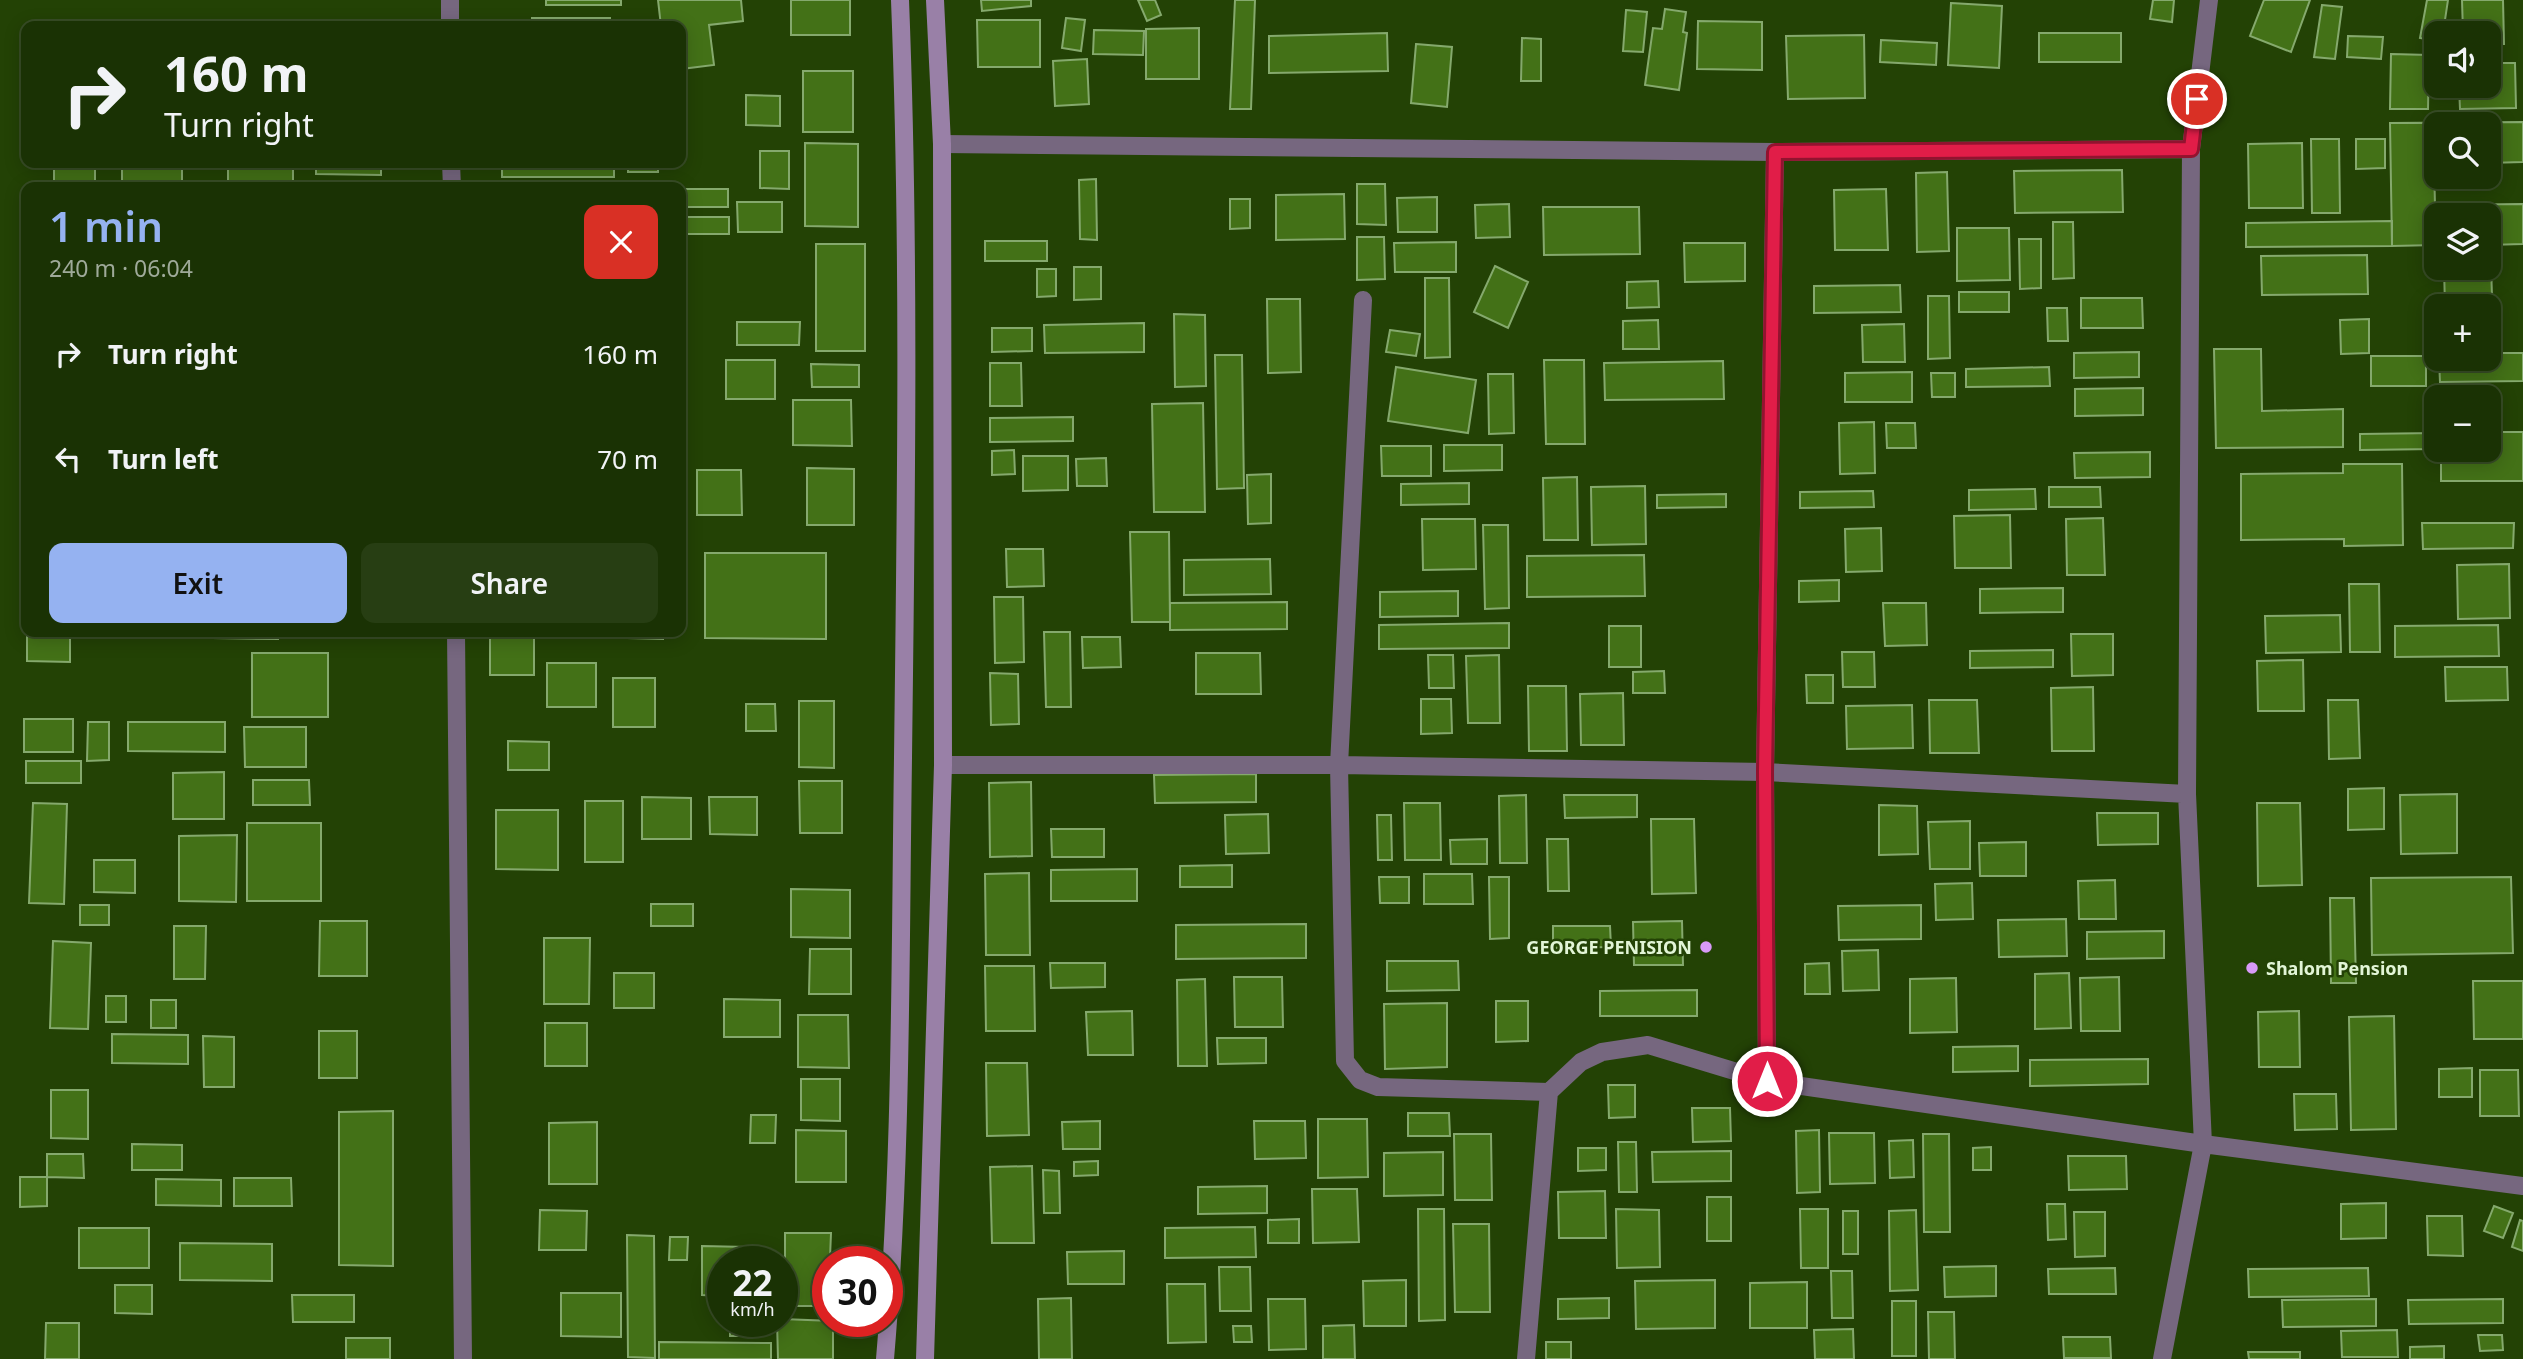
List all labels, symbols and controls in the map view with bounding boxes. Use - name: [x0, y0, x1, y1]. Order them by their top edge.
- map controls: [2424, 21, 2501, 462]
- button: sound: [2424, 21, 2501, 98]
- text: 160 m: [164, 40, 309, 106]
- icon: right: [49, 49, 140, 140]
- pin: [2167, 69, 2227, 129]
- icon: arrive: [2178, 80, 2216, 118]
- text: Turn right: [164, 103, 314, 146]
- button: search: [2424, 112, 2501, 189]
- text: 1 min: [49, 197, 163, 254]
- button: layers: [2424, 203, 2501, 280]
- button: close: [584, 205, 658, 279]
- text: 240 m · 06:04: [49, 252, 193, 284]
- button: +: [2424, 294, 2501, 371]
- icon: right: [49, 335, 87, 373]
- text: Turn right: [108, 336, 238, 372]
- text: 160 m: [582, 336, 658, 372]
- button: −: [2424, 385, 2501, 462]
- icon: left: [49, 440, 87, 478]
- text: Turn left: [108, 441, 219, 477]
- text: 70 m: [597, 441, 658, 477]
- button: Exit: [49, 543, 347, 623]
- button: Share: [361, 543, 658, 623]
- place label: GEORGE PENISION: [1526, 935, 1692, 959]
- marker: GEORGE PENISION: [1698, 939, 1714, 955]
- place label: Shalom Pension: [2266, 956, 2408, 980]
- marker: Shalom Pension: [2244, 960, 2260, 976]
- position arrow: [1730, 1044, 1804, 1118]
- speed limit sign: 30: [812, 1246, 903, 1337]
- text: 22: [732, 1259, 773, 1306]
- text: km/h: [730, 1297, 775, 1321]

